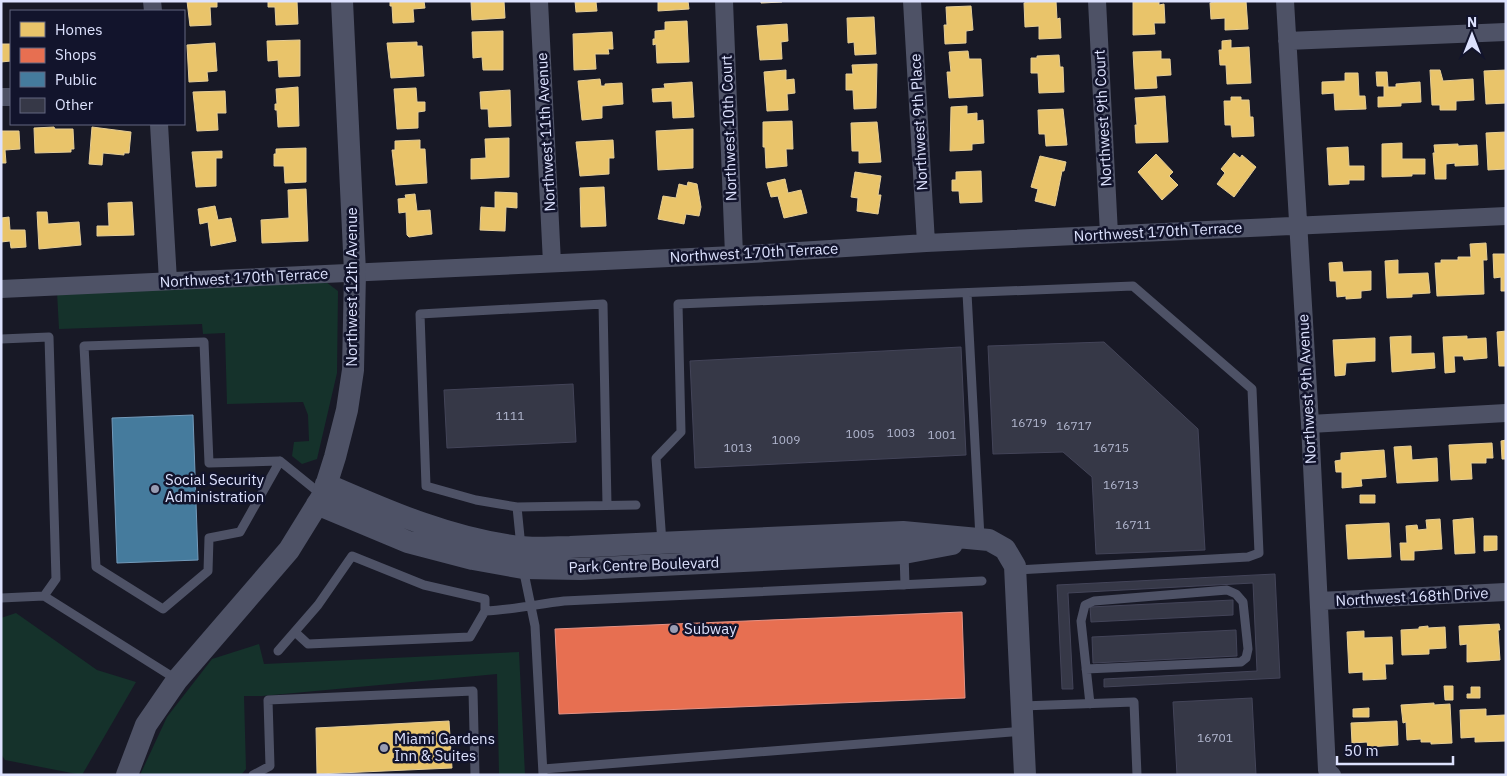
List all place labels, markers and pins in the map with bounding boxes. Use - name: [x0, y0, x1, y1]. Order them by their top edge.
- place label: Social Security Administration: [165, 470, 265, 506]
- marker: Social Security Administration: [149, 483, 161, 495]
- place label: Subway: [684, 619, 737, 638]
- marker: Subway: [668, 623, 680, 635]
- place label: Miami Gardens Inn & Suites: [394, 729, 495, 765]
- marker: Miami Gardens Inn & Suites: [378, 742, 390, 754]

